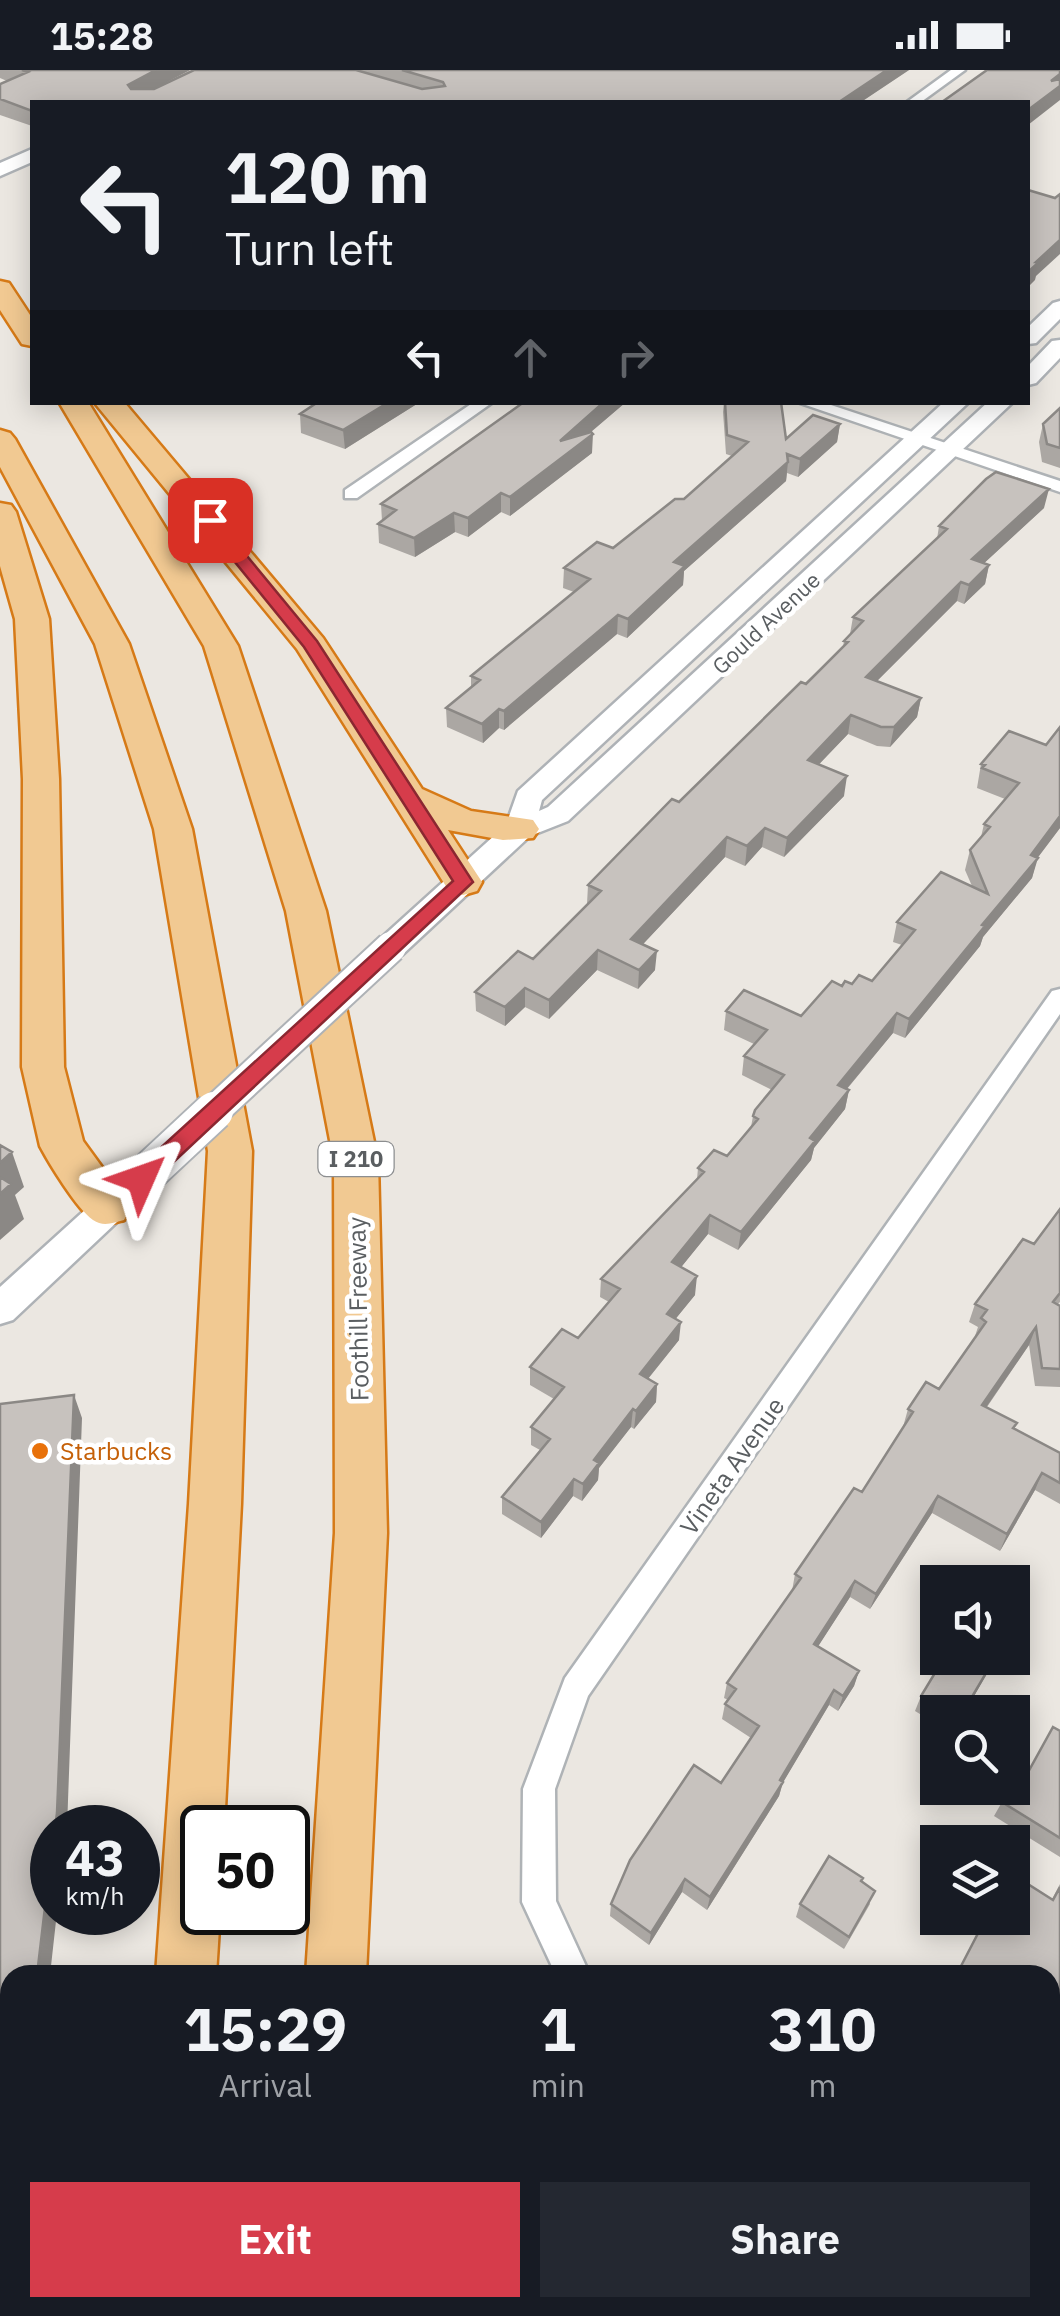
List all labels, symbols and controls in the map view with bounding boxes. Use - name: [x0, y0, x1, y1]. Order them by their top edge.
- text: 15:28: [50, 11, 154, 60]
- text: 120 m: [225, 131, 430, 222]
- icon: left: [60, 140, 190, 270]
- text: Turn left: [225, 219, 394, 277]
- icon: left: [398, 330, 453, 385]
- icon: ahead: [503, 330, 558, 385]
- icon: right: [608, 330, 663, 385]
- pin: [168, 478, 253, 563]
- icon: arrive: [183, 493, 238, 548]
- street label: Gould Avenue: [705, 565, 826, 680]
- position arrow: [89, 1127, 193, 1231]
- road number: I 210: [318, 1142, 394, 1176]
- street label: Foothill Freeway: [339, 1216, 376, 1402]
- street label: Vineta Avenue: [672, 1390, 791, 1541]
- place label: Starbucks: [60, 1434, 172, 1467]
- marker: Starbucks: [29, 1440, 51, 1462]
- map controls: [920, 1565, 1030, 1935]
- button: sound: [920, 1565, 1030, 1675]
- button: search: [920, 1695, 1030, 1805]
- speed limit sign: 50: [180, 1805, 310, 1935]
- text: 43: [65, 1825, 125, 1890]
- button: layers: [920, 1825, 1030, 1935]
- text: km/h: [66, 1879, 124, 1912]
- text: 15:29: [184, 1989, 347, 2068]
- text: 1: [540, 1989, 576, 2068]
- text: 310: [768, 1989, 876, 2068]
- text: Arrival: [219, 2064, 312, 2106]
- text: min: [531, 2064, 585, 2106]
- text: m: [809, 2064, 836, 2106]
- button: Exit: [30, 2182, 520, 2297]
- button: Share: [540, 2182, 1030, 2297]

